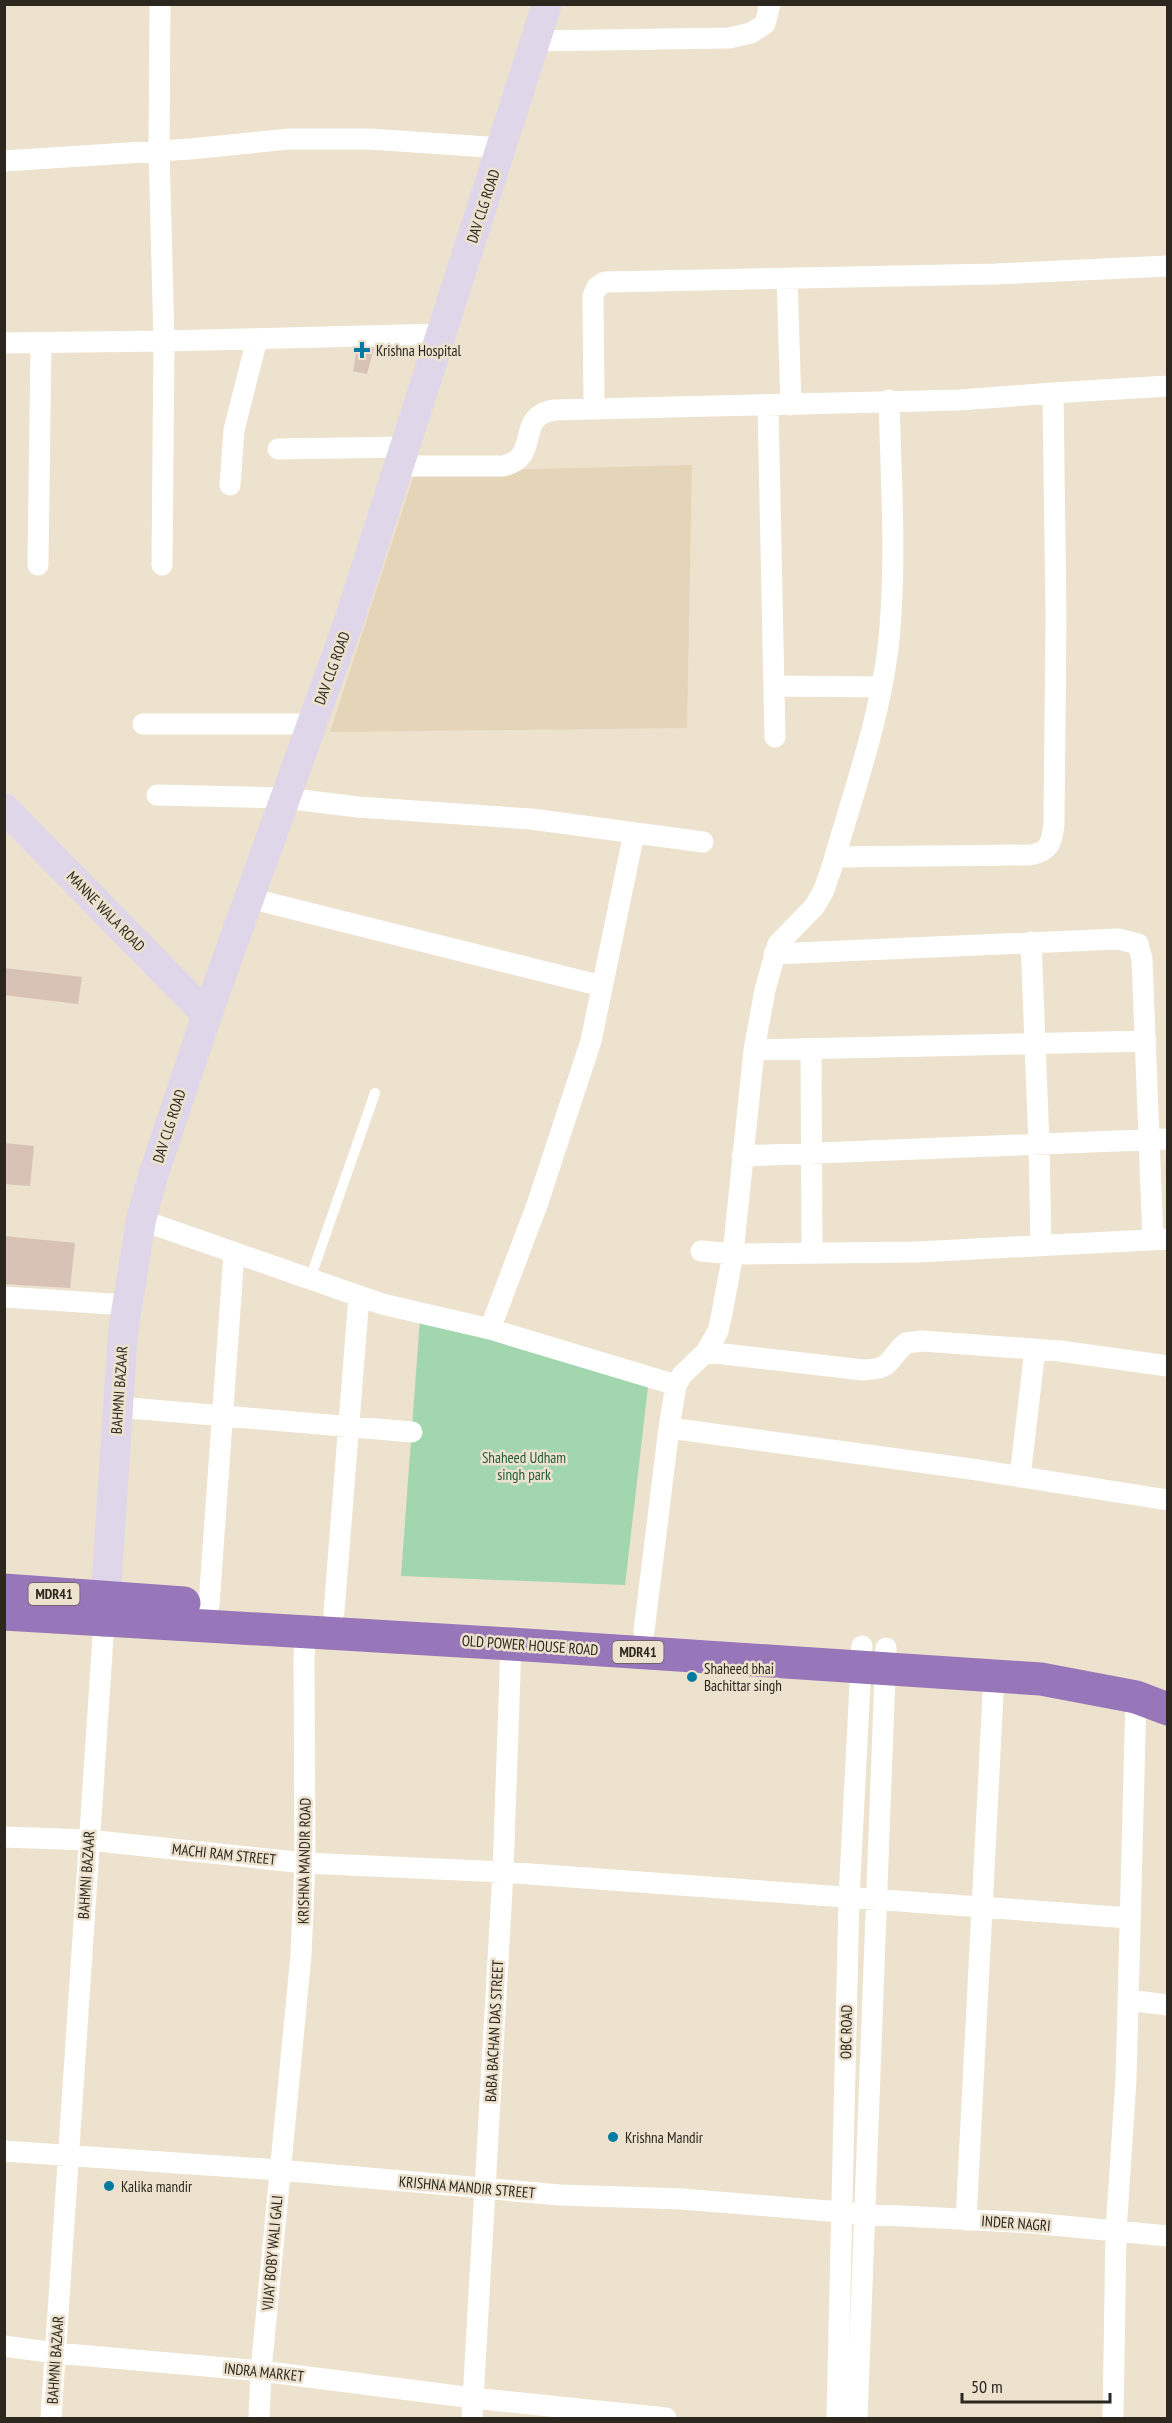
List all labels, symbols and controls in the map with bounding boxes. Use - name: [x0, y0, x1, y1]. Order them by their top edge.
- street label: DAV CLG ROAD: [462, 167, 504, 245]
- marker: Krishna Hospital: [353, 341, 371, 359]
- place label: Krishna Hospital: [376, 341, 461, 360]
- street label: DAV CLG ROAD: [310, 629, 354, 707]
- street label: MANNE WALA ROAD: [63, 867, 149, 955]
- street label: DAV CLG ROAD: [148, 1087, 190, 1165]
- street label: BAHMNI BAZAAR: [106, 1345, 132, 1435]
- park label: Shaheed Udham singh park: [482, 1448, 566, 1484]
- road number: MDR41: [28, 1583, 80, 1605]
- street label: OLD POWER HOUSE ROAD: [461, 1631, 599, 1659]
- road number: MDR41: [612, 1641, 664, 1663]
- place label: Shaheed bhai Bachittar singh: [704, 1659, 782, 1695]
- marker: Shaheed bhai Bachittar singh: [685, 1670, 699, 1684]
- street label: KRISHNA MANDIR ROAD: [293, 1797, 315, 1924]
- street label: BAHMNI BAZAAR: [73, 1830, 99, 1920]
- street label: MACHI RAM STREET: [171, 1839, 277, 1869]
- street label: BABA BACHAN DAS STREET: [481, 1959, 507, 2103]
- street label: OBC ROAD: [836, 2004, 856, 2059]
- place label: Krishna Mandir: [625, 2128, 704, 2147]
- marker: Krishna Mandir: [606, 2130, 620, 2144]
- street label: KRISHNA MANDIR STREET: [398, 2172, 536, 2202]
- place label: Kalika mandir: [121, 2177, 193, 2196]
- marker: Kalika mandir: [102, 2179, 116, 2193]
- street label: VIJAY BOBY WALI GALI: [257, 2195, 287, 2312]
- street label: INDER NAGRI: [981, 2211, 1051, 2235]
- street label: BAHMNI BAZAAR: [42, 2315, 68, 2405]
- street label: INDRA MARKET: [223, 2358, 305, 2386]
- scale bar: [962, 2366, 1110, 2404]
- text: 50 m: [971, 2375, 1003, 2398]

